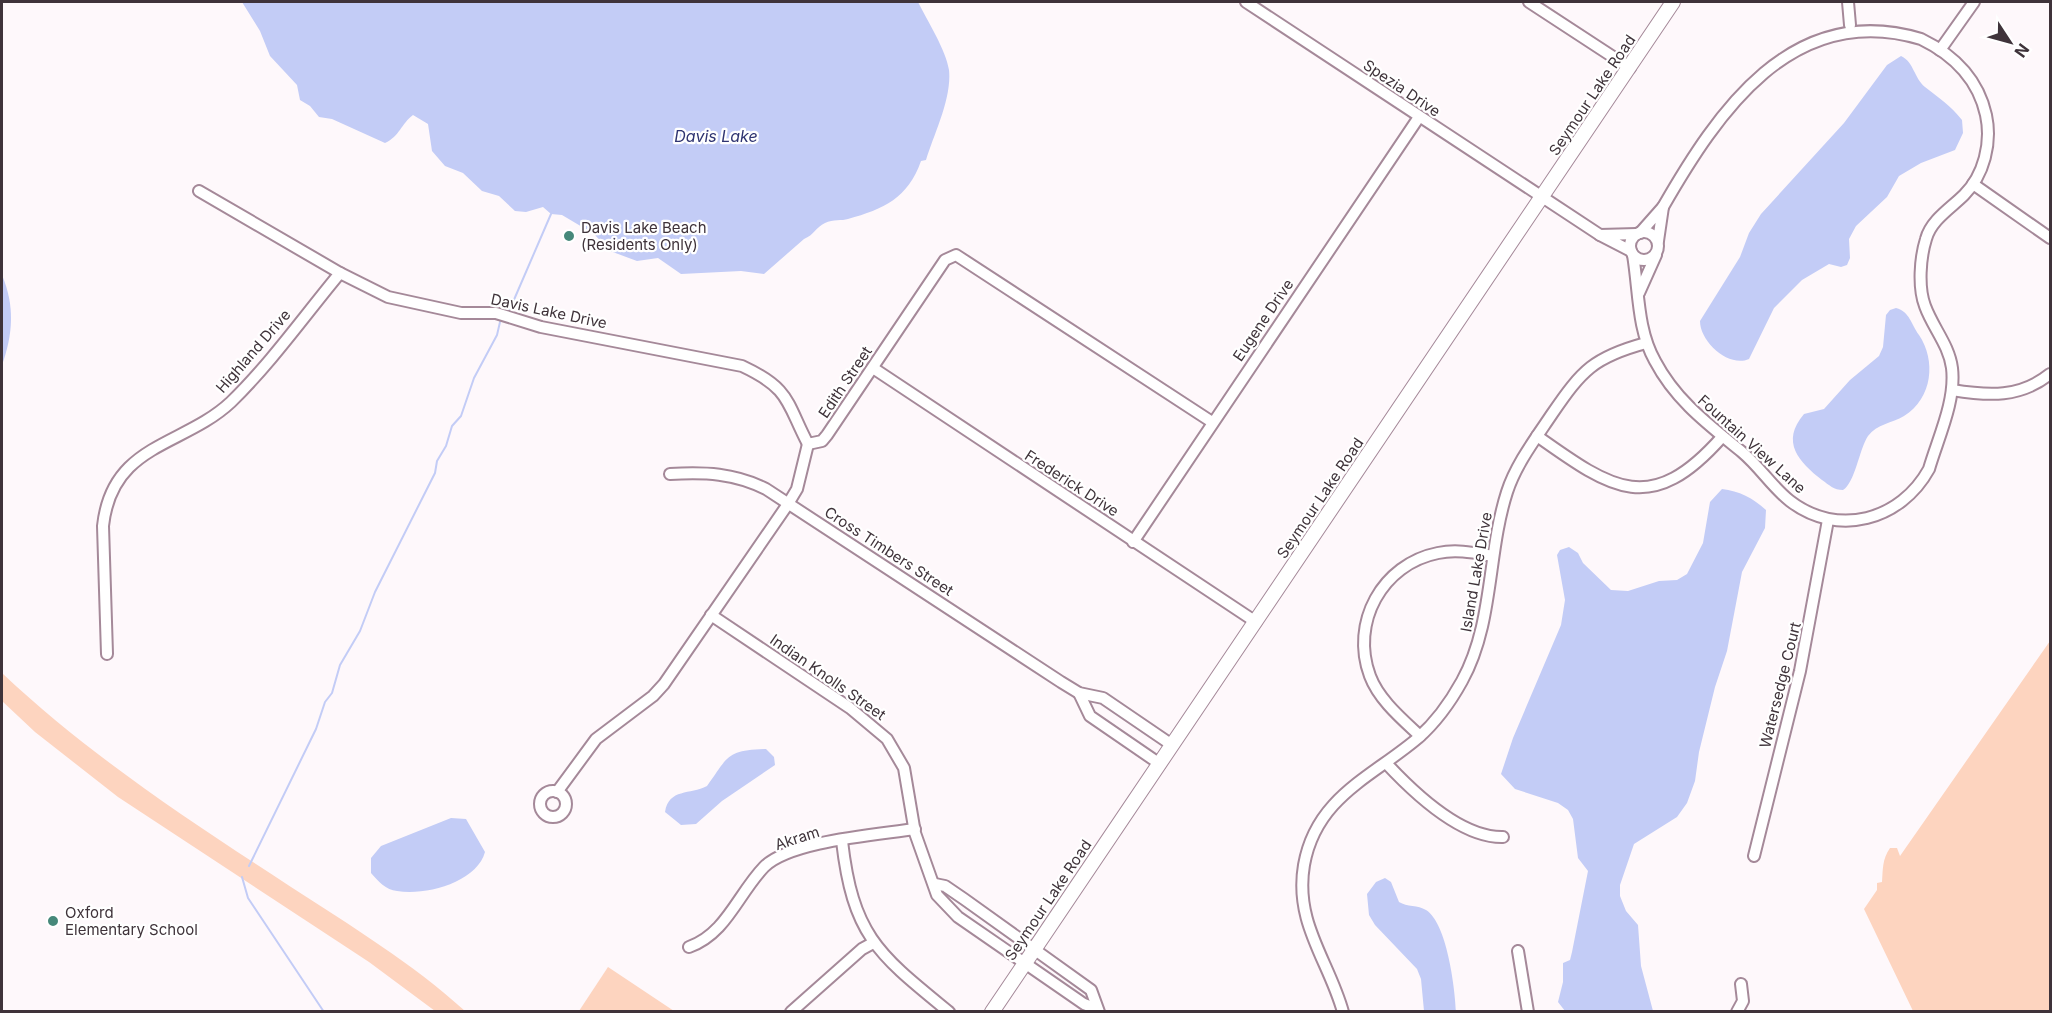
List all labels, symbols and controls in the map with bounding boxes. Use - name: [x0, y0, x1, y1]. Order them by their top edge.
- north arrow: [1980, 12, 2040, 72]
- street label: Seymour Lake Road: [1545, 31, 1639, 159]
- text: N: [2010, 40, 2034, 62]
- street label: Spezia Drive: [1360, 55, 1444, 121]
- water label: Davis Lake: [674, 126, 758, 146]
- place label: Davis Lake Beach (Residents Only): [581, 218, 707, 254]
- marker: Davis Lake Beach (Residents Only): [562, 229, 576, 243]
- street label: Eugene Drive: [1229, 275, 1297, 365]
- street label: Davis Lake Drive: [489, 289, 609, 333]
- street label: Highland Drive: [212, 305, 294, 397]
- street label: Edith Street: [814, 343, 876, 421]
- street label: Fountain View Lane: [1694, 391, 1810, 497]
- street label: Seymour Lake Road: [1273, 434, 1367, 562]
- street label: Frederick Drive: [1021, 446, 1123, 520]
- street label: Cross Timbers Street: [821, 502, 957, 600]
- street label: Island Lake Drive: [1456, 511, 1496, 633]
- street label: Watersedge Court: [1755, 620, 1805, 750]
- street label: Indian Knolls Street: [766, 630, 890, 724]
- street label: Akram: [772, 822, 822, 854]
- street label: Seymour Lake Road: [1001, 836, 1095, 964]
- place label: Oxford Elementary School: [65, 903, 198, 939]
- marker: Oxford Elementary School: [46, 914, 60, 928]

